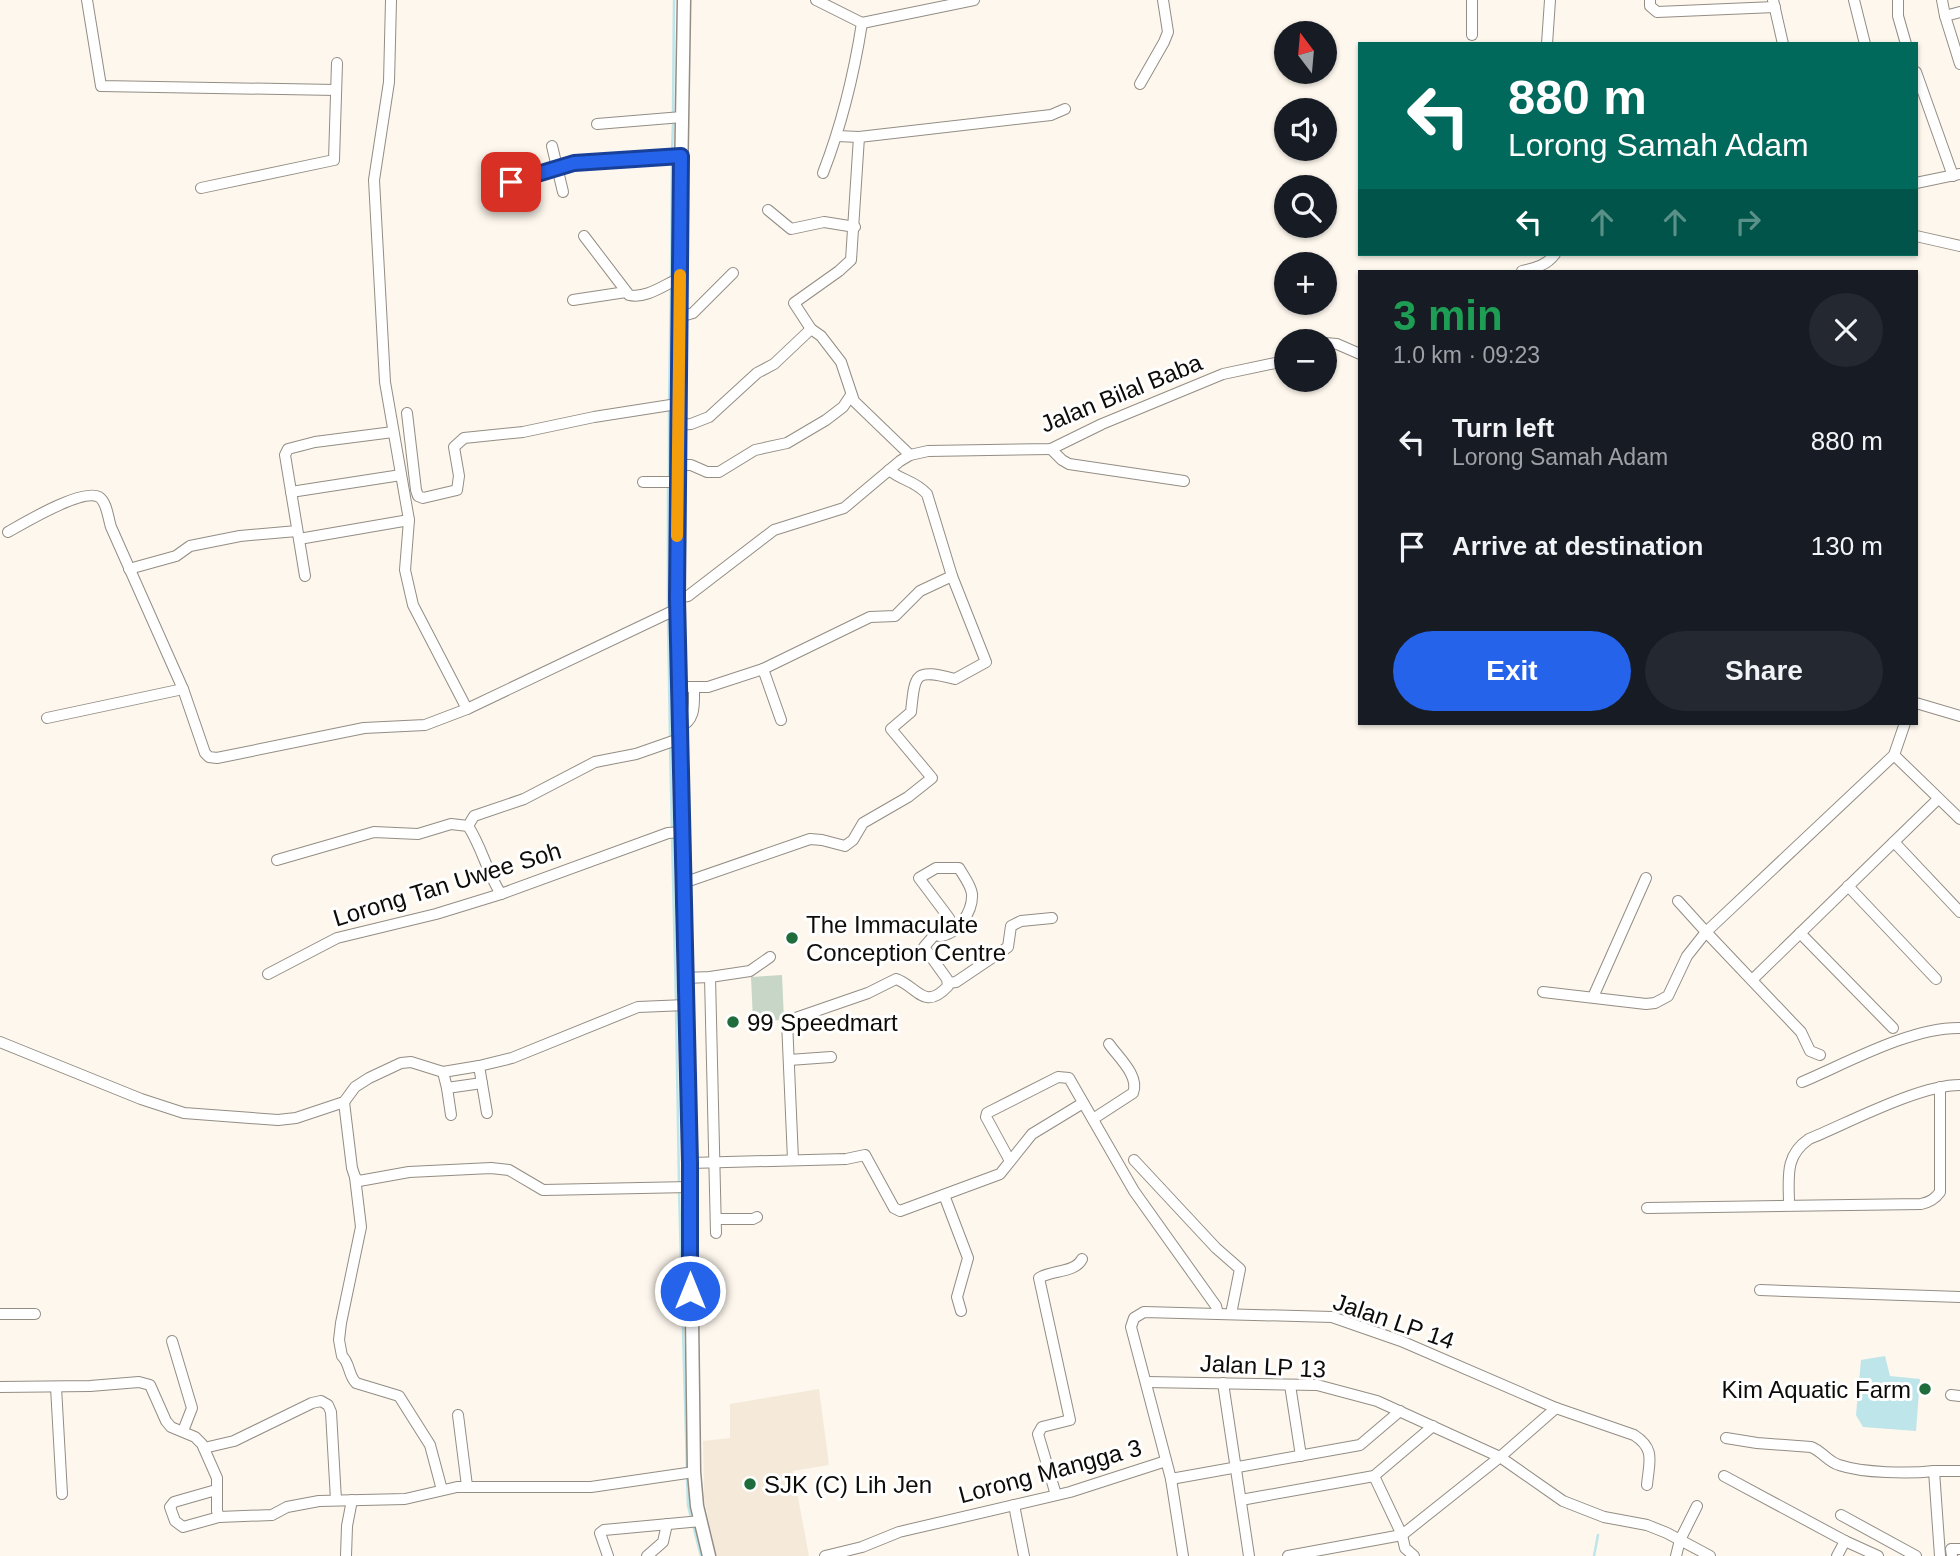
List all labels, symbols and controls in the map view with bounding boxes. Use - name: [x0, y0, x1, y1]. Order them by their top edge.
- north arrow: [1274, 21, 1337, 84]
- map controls: [1274, 21, 1337, 392]
- icon: left: [1393, 70, 1484, 161]
- text: 880 m: [1508, 70, 1647, 124]
- button: sound: [1274, 98, 1337, 161]
- text: Lorong Samah Adam: [1508, 127, 1809, 163]
- pin: [481, 152, 541, 212]
- icon: arrive: [492, 163, 530, 201]
- button: search: [1274, 175, 1337, 238]
- icon: left: [1510, 203, 1548, 241]
- icon: ahead: [1583, 203, 1621, 241]
- icon: ahead: [1656, 203, 1694, 241]
- icon: right: [1729, 203, 1767, 241]
- button: +: [1274, 252, 1337, 315]
- text: 3 min: [1393, 292, 1503, 339]
- button: close: [1809, 293, 1883, 367]
- button: −: [1274, 329, 1337, 392]
- text: 1.0 km · 09:23: [1393, 342, 1540, 368]
- street label: Jalan Bilal Baba: [1036, 348, 1206, 438]
- text: Turn left: [1452, 413, 1554, 443]
- icon: left: [1393, 423, 1431, 461]
- text: 880 m: [1811, 426, 1883, 456]
- text: Lorong Samah Adam: [1452, 444, 1668, 470]
- icon: arrive: [1393, 528, 1431, 566]
- text: Arrive at destination: [1452, 531, 1703, 561]
- text: 130 m: [1811, 531, 1883, 561]
- button: Exit: [1393, 631, 1631, 711]
- button: Share: [1645, 631, 1883, 711]
- street label: Lorong Tan Uwee Soh: [330, 836, 564, 932]
- place label: The Immaculate Conception Centre: [806, 911, 1006, 966]
- marker: The Immaculate Conception Centre: [784, 930, 800, 946]
- place label: 99 Speedmart: [747, 1009, 898, 1036]
- marker: 99 Speedmart: [725, 1014, 741, 1030]
- position arrow: [653, 1254, 727, 1328]
- street label: Jalan LP 14: [1330, 1288, 1458, 1354]
- street label: Jalan LP 13: [1199, 1349, 1327, 1383]
- place label: Kim Aquatic Farm: [1722, 1376, 1911, 1403]
- marker: Kim Aquatic Farm: [1917, 1381, 1933, 1397]
- street label: Lorong Mangga 3: [956, 1434, 1144, 1508]
- place label: SJK (C) Lih Jen: [764, 1471, 932, 1498]
- marker: SJK (C) Lih Jen: [742, 1476, 758, 1492]

